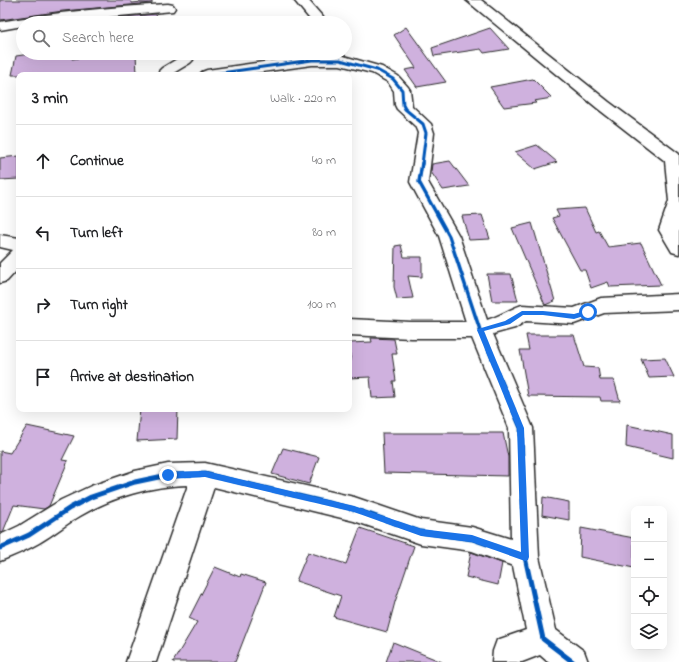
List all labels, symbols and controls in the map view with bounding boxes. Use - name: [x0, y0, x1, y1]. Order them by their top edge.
- search box: [16, 16, 352, 60]
- icon: search: [30, 27, 52, 49]
- text: Search here: [62, 27, 134, 49]
- text: 3 min: [32, 86, 68, 111]
- text: Walk · 220 m: [270, 89, 336, 108]
- icon: ahead: [32, 150, 54, 172]
- text: Continue: [70, 150, 124, 172]
- text: 40 m: [312, 151, 336, 170]
- icon: left: [32, 222, 54, 244]
- text: Turn left: [70, 222, 123, 244]
- text: 80 m: [312, 223, 336, 242]
- icon: right: [32, 294, 54, 316]
- text: Turn right: [70, 294, 128, 316]
- text: 100 m: [307, 295, 336, 314]
- route start: [579, 303, 597, 321]
- icon: arrive: [32, 366, 54, 388]
- text: Arrive at destination: [70, 366, 194, 388]
- route end: [159, 466, 177, 484]
- map controls: [631, 506, 667, 650]
- button: +: [631, 506, 667, 542]
- button: −: [631, 542, 667, 578]
- button: locate: [631, 578, 667, 614]
- button: layers: [631, 614, 667, 650]

